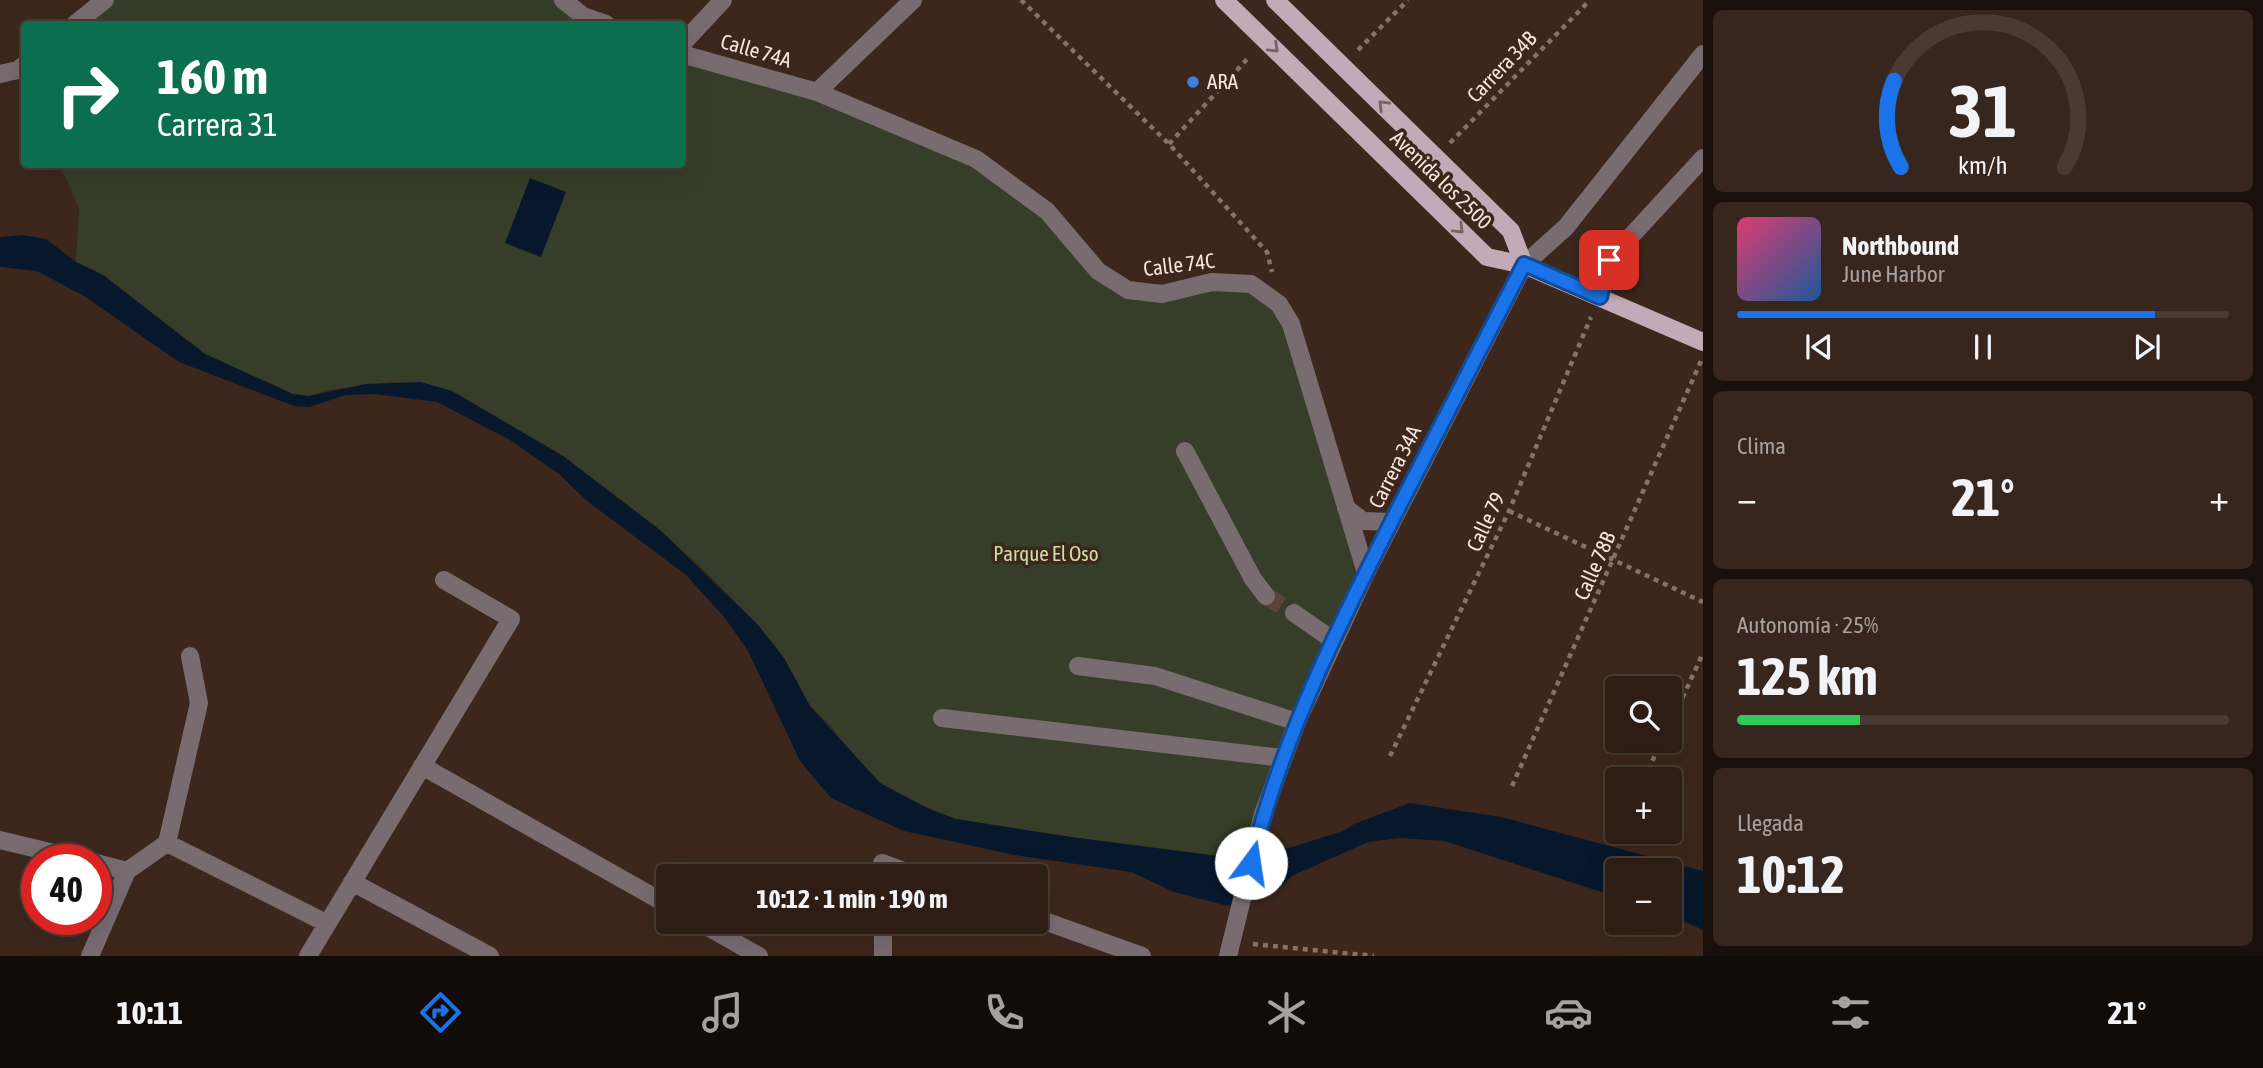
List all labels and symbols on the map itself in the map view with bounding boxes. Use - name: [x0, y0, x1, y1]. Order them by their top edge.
- street label: Carrera 34B: [1462, 26, 1541, 107]
- street label: Calle 74A: [718, 29, 795, 72]
- one-way arrow: [1266, 40, 1278, 52]
- place label: ARA: [1207, 69, 1239, 93]
- marker: ARA: [1185, 74, 1201, 90]
- one-way arrow: [1379, 100, 1392, 113]
- street label: Avenida los 2500: [1386, 125, 1497, 233]
- one-way arrow: [1451, 221, 1464, 234]
- pin: [1579, 230, 1639, 290]
- street label: Calle 74C: [1142, 248, 1216, 280]
- street label: Carrera 34A: [1363, 421, 1425, 512]
- street label: Calle 79: [1461, 488, 1509, 555]
- street label: Calle 78B: [1568, 528, 1620, 603]
- park label: Parque El Oso: [993, 541, 1099, 565]
- position arrow: [1214, 826, 1288, 900]
- speed limit sign: 40: [21, 844, 112, 935]

